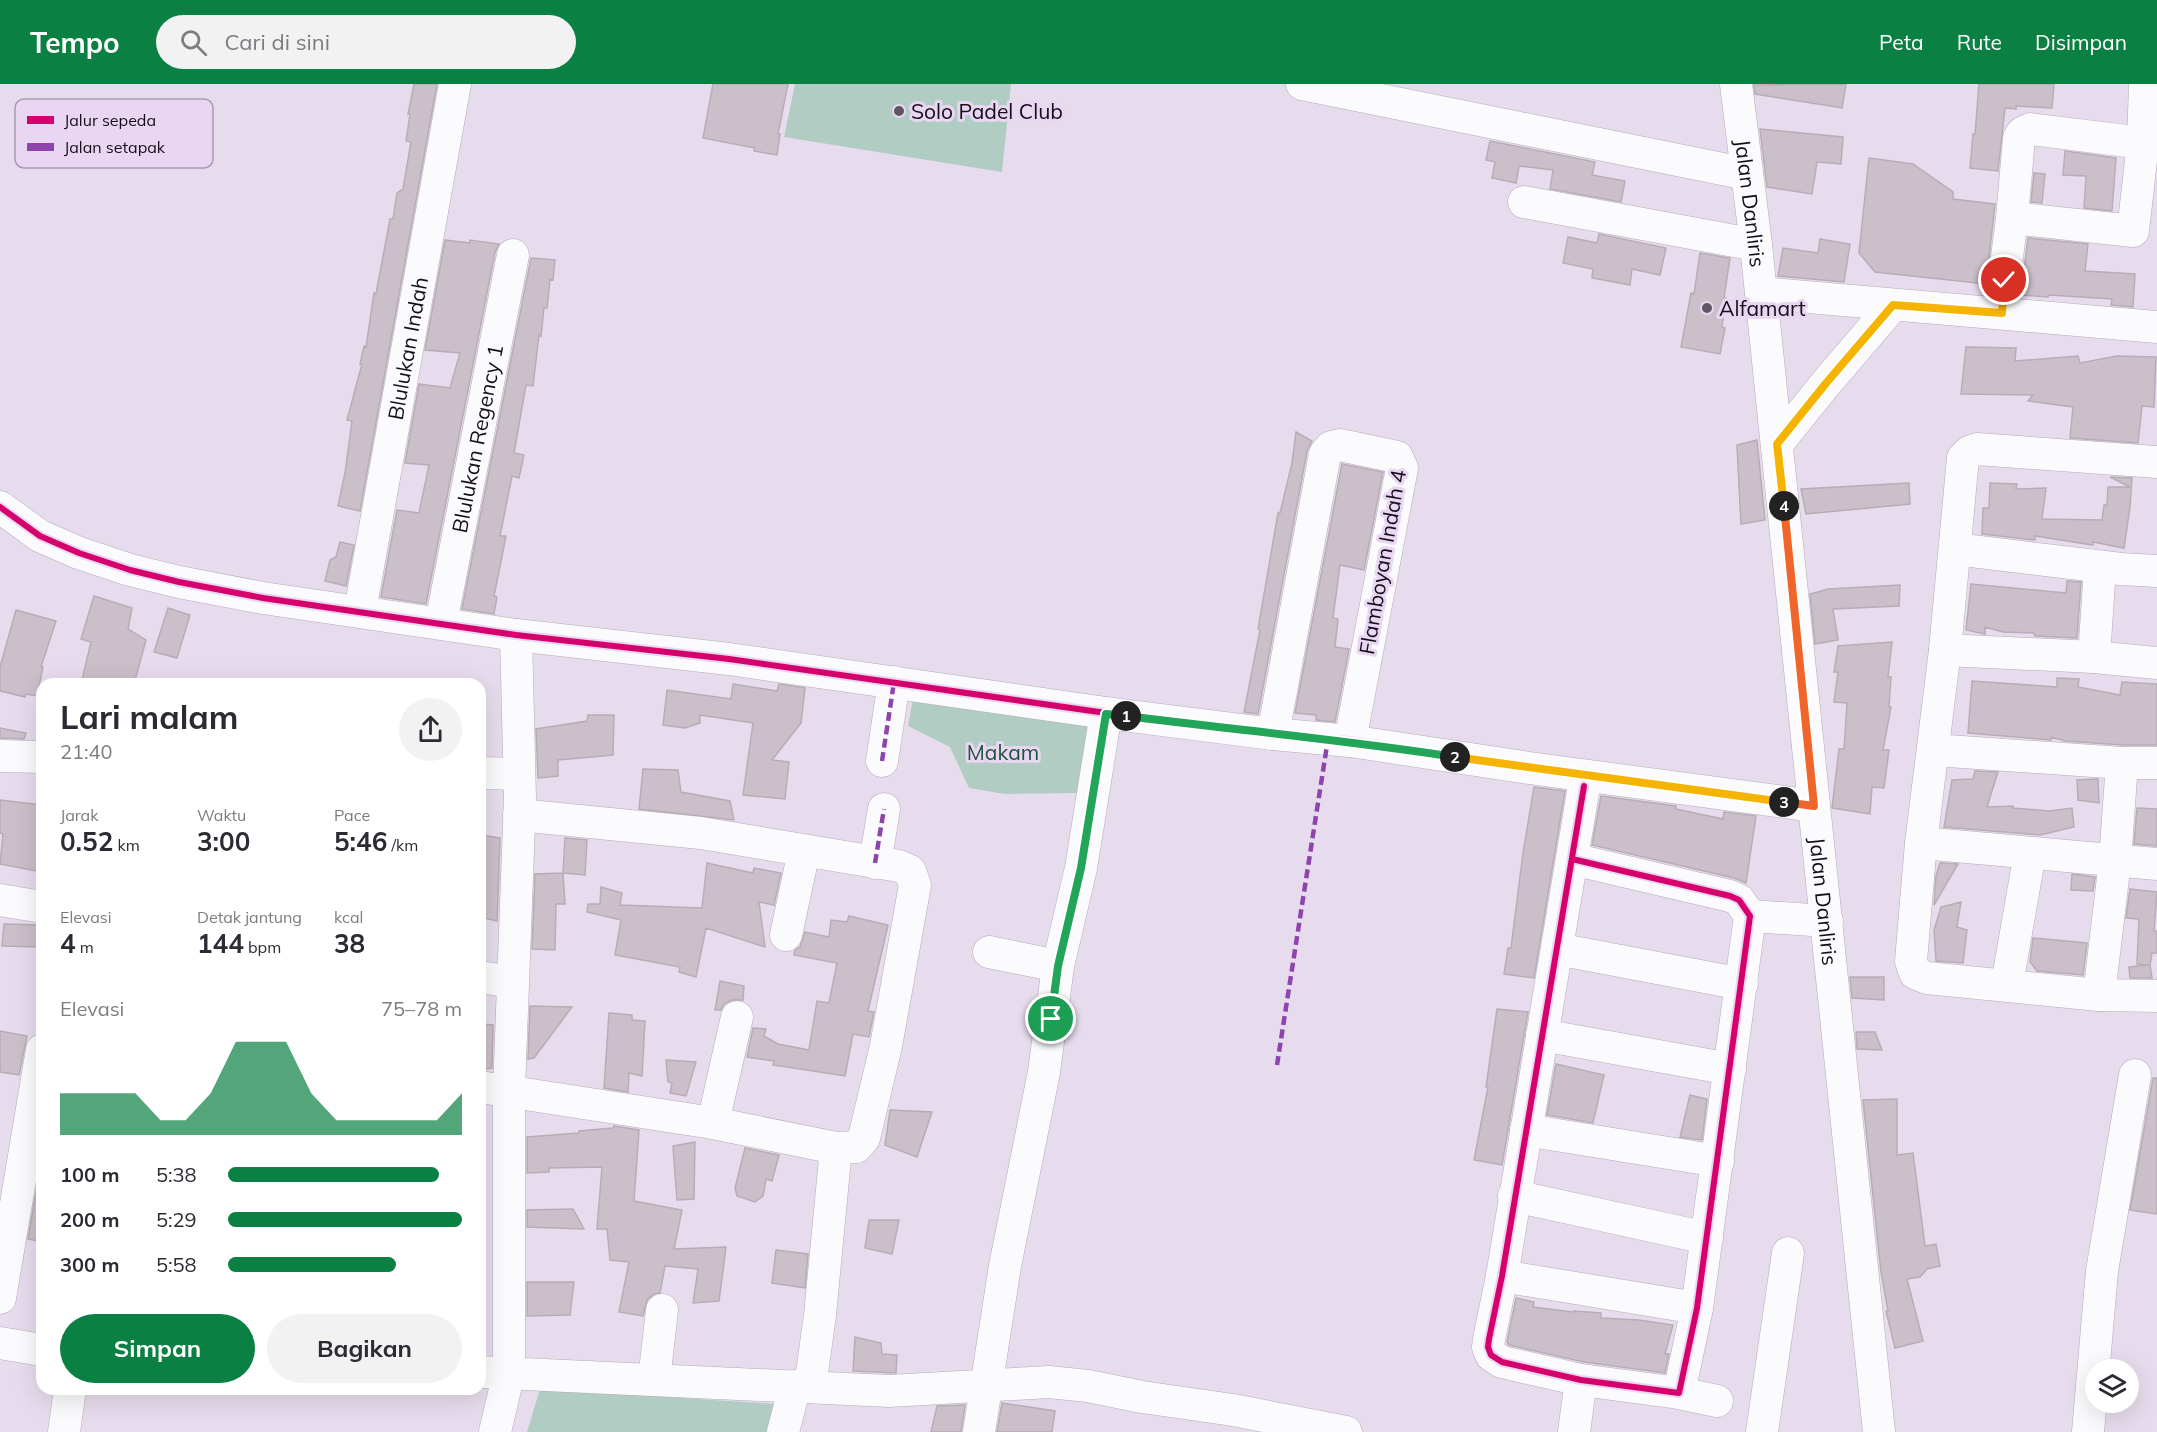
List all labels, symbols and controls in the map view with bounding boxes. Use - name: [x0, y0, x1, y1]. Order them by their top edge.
- search box: [156, 15, 576, 69]
- text: Tempo: [30, 25, 120, 60]
- icon: search: [177, 26, 210, 59]
- text: Cari di sini: [225, 28, 330, 56]
- text: Peta: [1879, 29, 1924, 55]
- text: Rute: [1957, 29, 2002, 55]
- text: Disimpan: [2035, 29, 2127, 55]
- place label: Solo Padel Club: [911, 98, 1063, 124]
- legend: [15, 99, 213, 168]
- marker: Solo Padel Club: [892, 104, 906, 118]
- text: Jalur sepeda: [64, 110, 156, 130]
- text: Jalan setapak: [64, 137, 166, 157]
- street label: Jalan Danliris: [1730, 138, 1771, 268]
- pin: [1978, 254, 2029, 305]
- icon: check: [1987, 263, 2020, 296]
- street label: Blulukan Indah: [382, 275, 433, 422]
- place label: Alfamart: [1719, 295, 1806, 321]
- marker: Alfamart: [1700, 301, 1714, 315]
- street label: Blulukan Regency 1: [446, 342, 508, 535]
- street label: Flamboyan Indah 4: [1353, 467, 1411, 656]
- pin: 4: [1769, 491, 1799, 521]
- text: 4: [1779, 496, 1789, 516]
- text: Lari malam: [60, 696, 238, 737]
- button: share: [399, 698, 462, 761]
- pin: 1: [1111, 701, 1141, 731]
- text: 1: [1121, 706, 1131, 726]
- text: 21:40: [60, 739, 113, 764]
- park label: Makam: [967, 739, 1039, 765]
- pin: 2: [1440, 742, 1470, 772]
- text: 2: [1450, 747, 1460, 767]
- pin: 3: [1769, 787, 1799, 817]
- text: 3: [1779, 792, 1789, 812]
- text: Jarak: [60, 805, 98, 825]
- text: Waktu: [197, 805, 246, 825]
- text: Pace: [334, 805, 370, 825]
- text: 0.52: [60, 825, 113, 858]
- text: 3:00: [197, 825, 250, 858]
- text: 5:46: [334, 825, 387, 858]
- text: km: [113, 835, 140, 855]
- text: /km: [387, 835, 418, 855]
- street label: Jalan Danliris: [1804, 836, 1844, 967]
- text: Elevasi: [60, 907, 112, 927]
- text: Detak jantung: [197, 907, 302, 927]
- text: kcal: [334, 907, 363, 927]
- text: 4: [60, 927, 76, 960]
- text: 144: [197, 927, 244, 960]
- text: 38: [334, 927, 365, 960]
- text: m: [76, 937, 94, 957]
- text: bpm: [244, 937, 281, 957]
- pin: [1025, 993, 1076, 1044]
- text: Elevasi: [60, 996, 124, 1021]
- text: 75–78 m: [381, 996, 462, 1021]
- icon: arrive: [1034, 1002, 1067, 1035]
- text: 100 m: [60, 1162, 119, 1187]
- text: 5:38: [156, 1162, 197, 1187]
- text: 200 m: [60, 1207, 119, 1232]
- text: 5:29: [156, 1207, 197, 1232]
- text: 300 m: [60, 1252, 119, 1277]
- text: 5:58: [156, 1252, 197, 1277]
- button: Simpan: [60, 1314, 255, 1383]
- button: Bagikan: [267, 1314, 462, 1383]
- map controls: [2085, 1359, 2139, 1413]
- button: layers: [2085, 1359, 2139, 1413]

